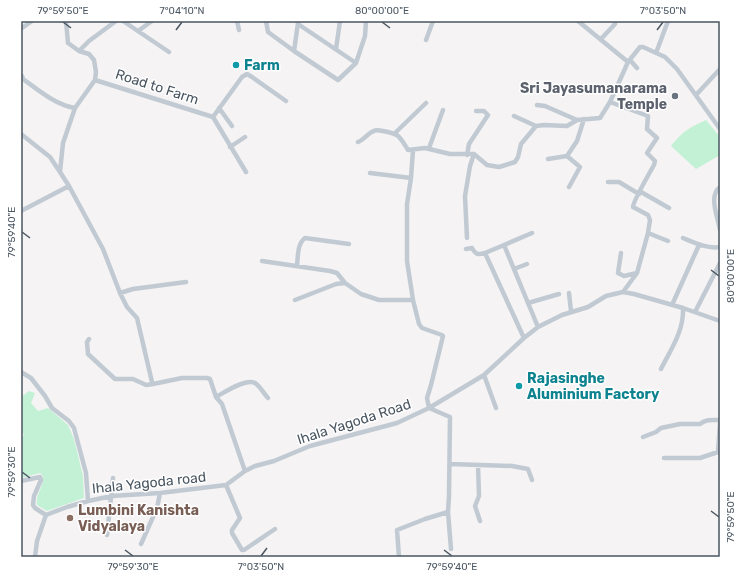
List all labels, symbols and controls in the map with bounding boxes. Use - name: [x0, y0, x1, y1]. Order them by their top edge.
- text: 79°59'50"E: [37, 5, 89, 17]
- text: 7°04'10"N: [160, 5, 204, 17]
- text: 80°00'00"E: [355, 5, 409, 17]
- text: 7°03'50"N: [640, 5, 686, 17]
- place label: Farm: [244, 57, 280, 74]
- marker: Farm: [231, 60, 241, 70]
- street label: Road to Farm: [113, 66, 201, 108]
- place label: Sri Jayasumanarama Temple: [520, 80, 667, 113]
- marker: Sri Jayasumanarama Temple: [670, 91, 680, 101]
- text: 79°59'40"E: [6, 207, 18, 257]
- text: 80°00'00"E: [725, 249, 737, 303]
- place label: Rajasinghe Aluminium Factory: [527, 370, 660, 403]
- marker: Rajasinghe Aluminium Factory: [514, 381, 524, 391]
- street label: Ihala Yagoda Road: [295, 396, 413, 448]
- text: 79°59'30"E: [6, 446, 18, 498]
- street label: Ihala Yagoda road: [91, 469, 207, 497]
- text: 79°59'50"E: [725, 491, 737, 543]
- place label: Lumbini Kanishta Vidyalaya: [78, 502, 199, 535]
- marker: Lumbini Kanishta Vidyalaya: [65, 513, 75, 523]
- text: 79°59'30"E: [107, 561, 159, 573]
- text: 7°03'50"N: [238, 561, 284, 573]
- text: 79°59'40"E: [427, 561, 477, 573]

